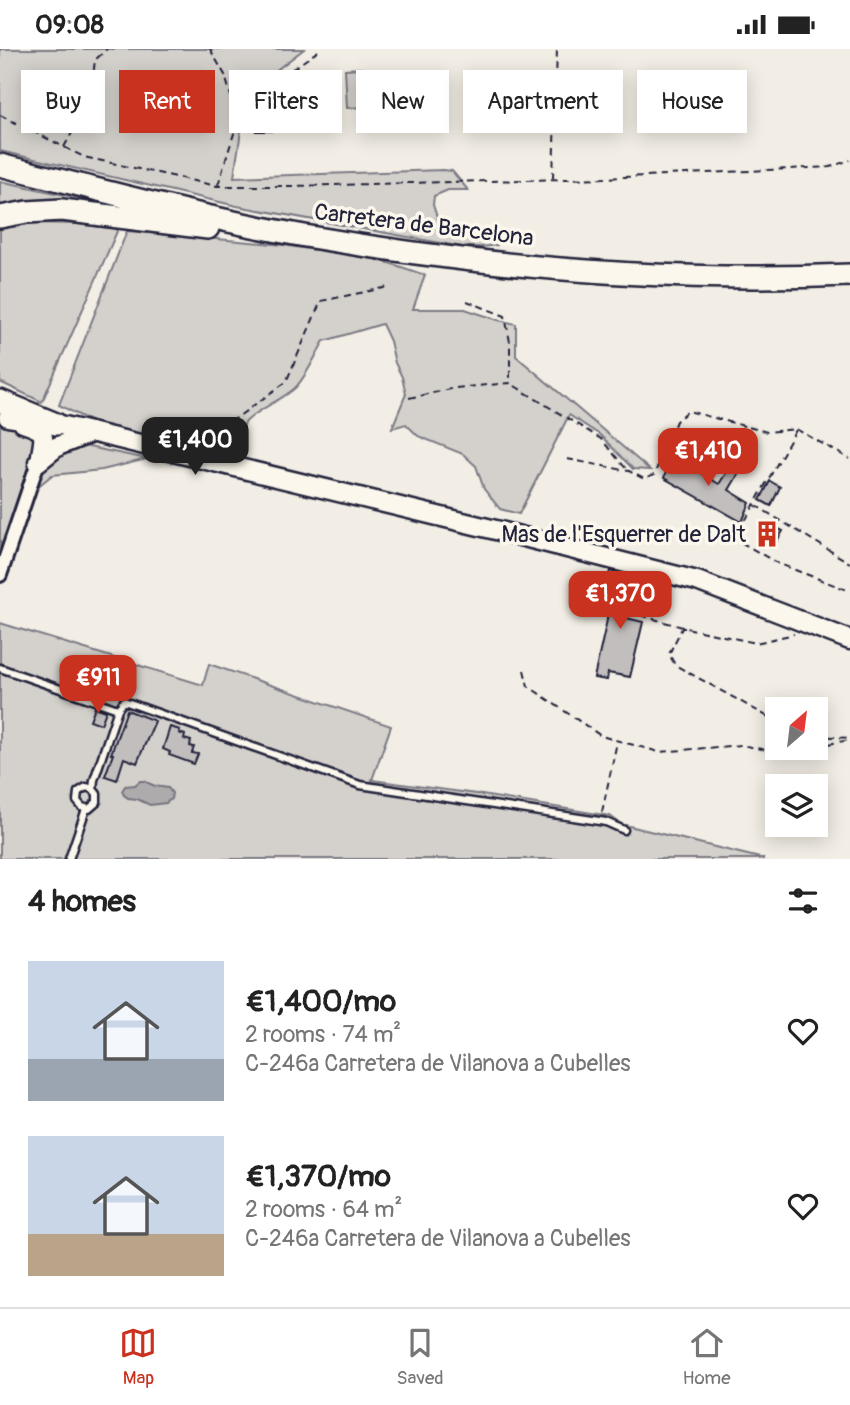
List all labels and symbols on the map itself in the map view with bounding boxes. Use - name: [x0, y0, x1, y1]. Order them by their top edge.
- street label: Carretera de Barcelona: [313, 197, 535, 253]
- pin: €1,400: [138, 417, 252, 477]
- pin: €1,410: [651, 429, 765, 488]
- building icon: Mas de l'Esquerrer de Dalt: [752, 519, 782, 549]
- place label: Mas de l'Esquerrer de Dalt: [502, 520, 747, 549]
- pin: €1,370: [563, 571, 677, 631]
- pin: €911: [57, 655, 139, 715]
- north arrow: [765, 697, 828, 759]

